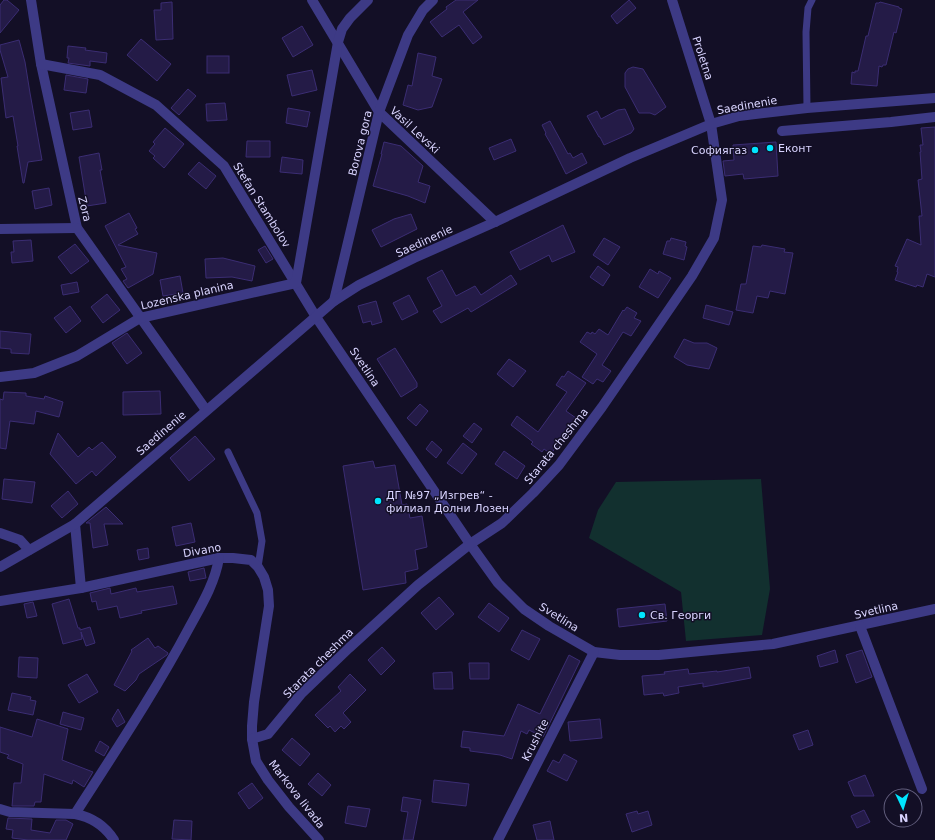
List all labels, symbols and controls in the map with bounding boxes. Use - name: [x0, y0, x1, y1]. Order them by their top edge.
- street label: Proletna: [689, 35, 716, 82]
- street label: Saedinenie: [716, 94, 779, 117]
- street label: Vasil Levski: [387, 104, 442, 157]
- street label: Borova gora: [346, 109, 375, 177]
- place label: Еконт: [778, 142, 813, 155]
- marker: Еконт: [765, 143, 775, 153]
- place label: Софиягаз: [691, 144, 747, 157]
- marker: Софиягаз: [750, 145, 760, 155]
- street label: Stefan Stambolov: [230, 160, 293, 251]
- street label: Zora: [75, 195, 94, 223]
- street label: Saedinenie: [394, 223, 455, 260]
- street label: Lozenska planina: [139, 278, 235, 312]
- street label: Svetlina: [347, 345, 382, 389]
- street label: Starata cheshma: [522, 406, 591, 487]
- street label: Saedinenie: [134, 408, 189, 458]
- place label: ДГ №97 „Изгрев“ - филиал Долни Лозен: [386, 489, 509, 515]
- marker: ДГ №97 „Изгрев“ - филиал Долни Лозен: [373, 496, 383, 506]
- street label: Divano: [182, 541, 222, 560]
- street label: Svetlina: [853, 599, 899, 622]
- street label: Svetlina: [536, 600, 581, 635]
- place label: Св. Георги: [650, 609, 711, 622]
- marker: Св. Георги: [637, 610, 647, 620]
- street label: Starata cheshma: [281, 626, 356, 701]
- street label: Krushite: [519, 717, 552, 763]
- street label: Markova livada: [266, 757, 327, 831]
- north arrow: [883, 788, 923, 828]
- text: N: [899, 811, 909, 824]

